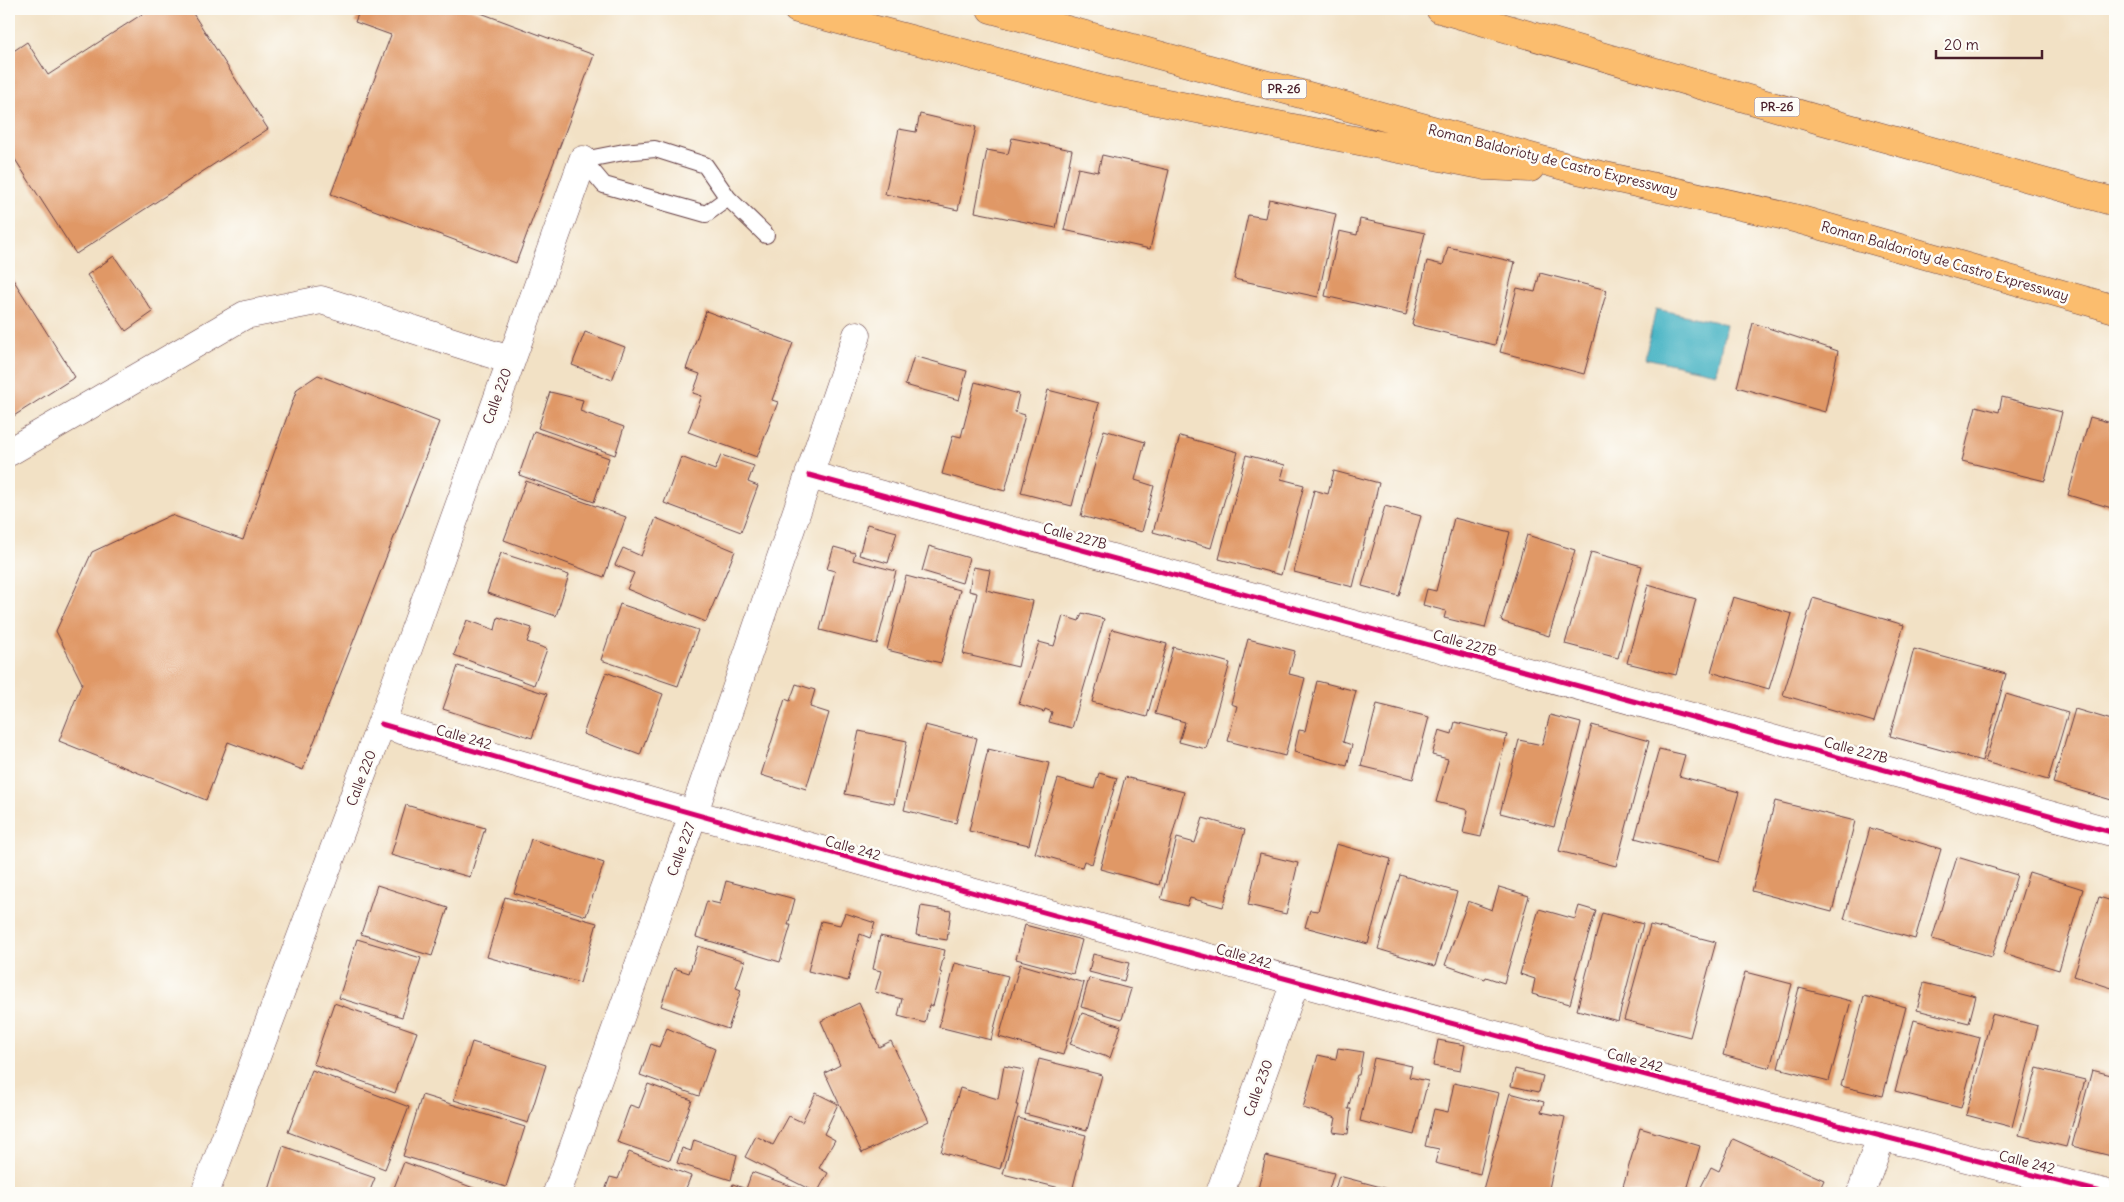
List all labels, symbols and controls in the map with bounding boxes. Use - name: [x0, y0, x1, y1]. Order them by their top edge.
- scale bar: [1936, 28, 2043, 60]
- text: 20 m: [1944, 35, 1979, 54]
- road number: PR-26: [1262, 80, 1306, 98]
- road number: PR-26: [1754, 98, 1800, 116]
- street label: Roman Baldorioty de Castro Expressway: [1426, 120, 1680, 200]
- street label: Roman Baldorioty de Castro Expressway: [1819, 217, 2071, 305]
- street label: Calle 220: [478, 365, 516, 427]
- street label: Calle 227B: [1041, 519, 1109, 553]
- street label: Calle 227B: [1431, 626, 1499, 660]
- street label: Calle 242: [434, 720, 494, 754]
- street label: Calle 227B: [1822, 733, 1890, 767]
- street label: Calle 220: [342, 747, 380, 809]
- street label: Calle 227: [663, 819, 699, 879]
- street label: Calle 242: [823, 831, 883, 865]
- street label: Calle 242: [1214, 939, 1274, 973]
- street label: Calle 242: [1605, 1044, 1665, 1076]
- street label: Calle 230: [1239, 1057, 1277, 1119]
- street label: Calle 242: [1997, 1146, 2057, 1178]

